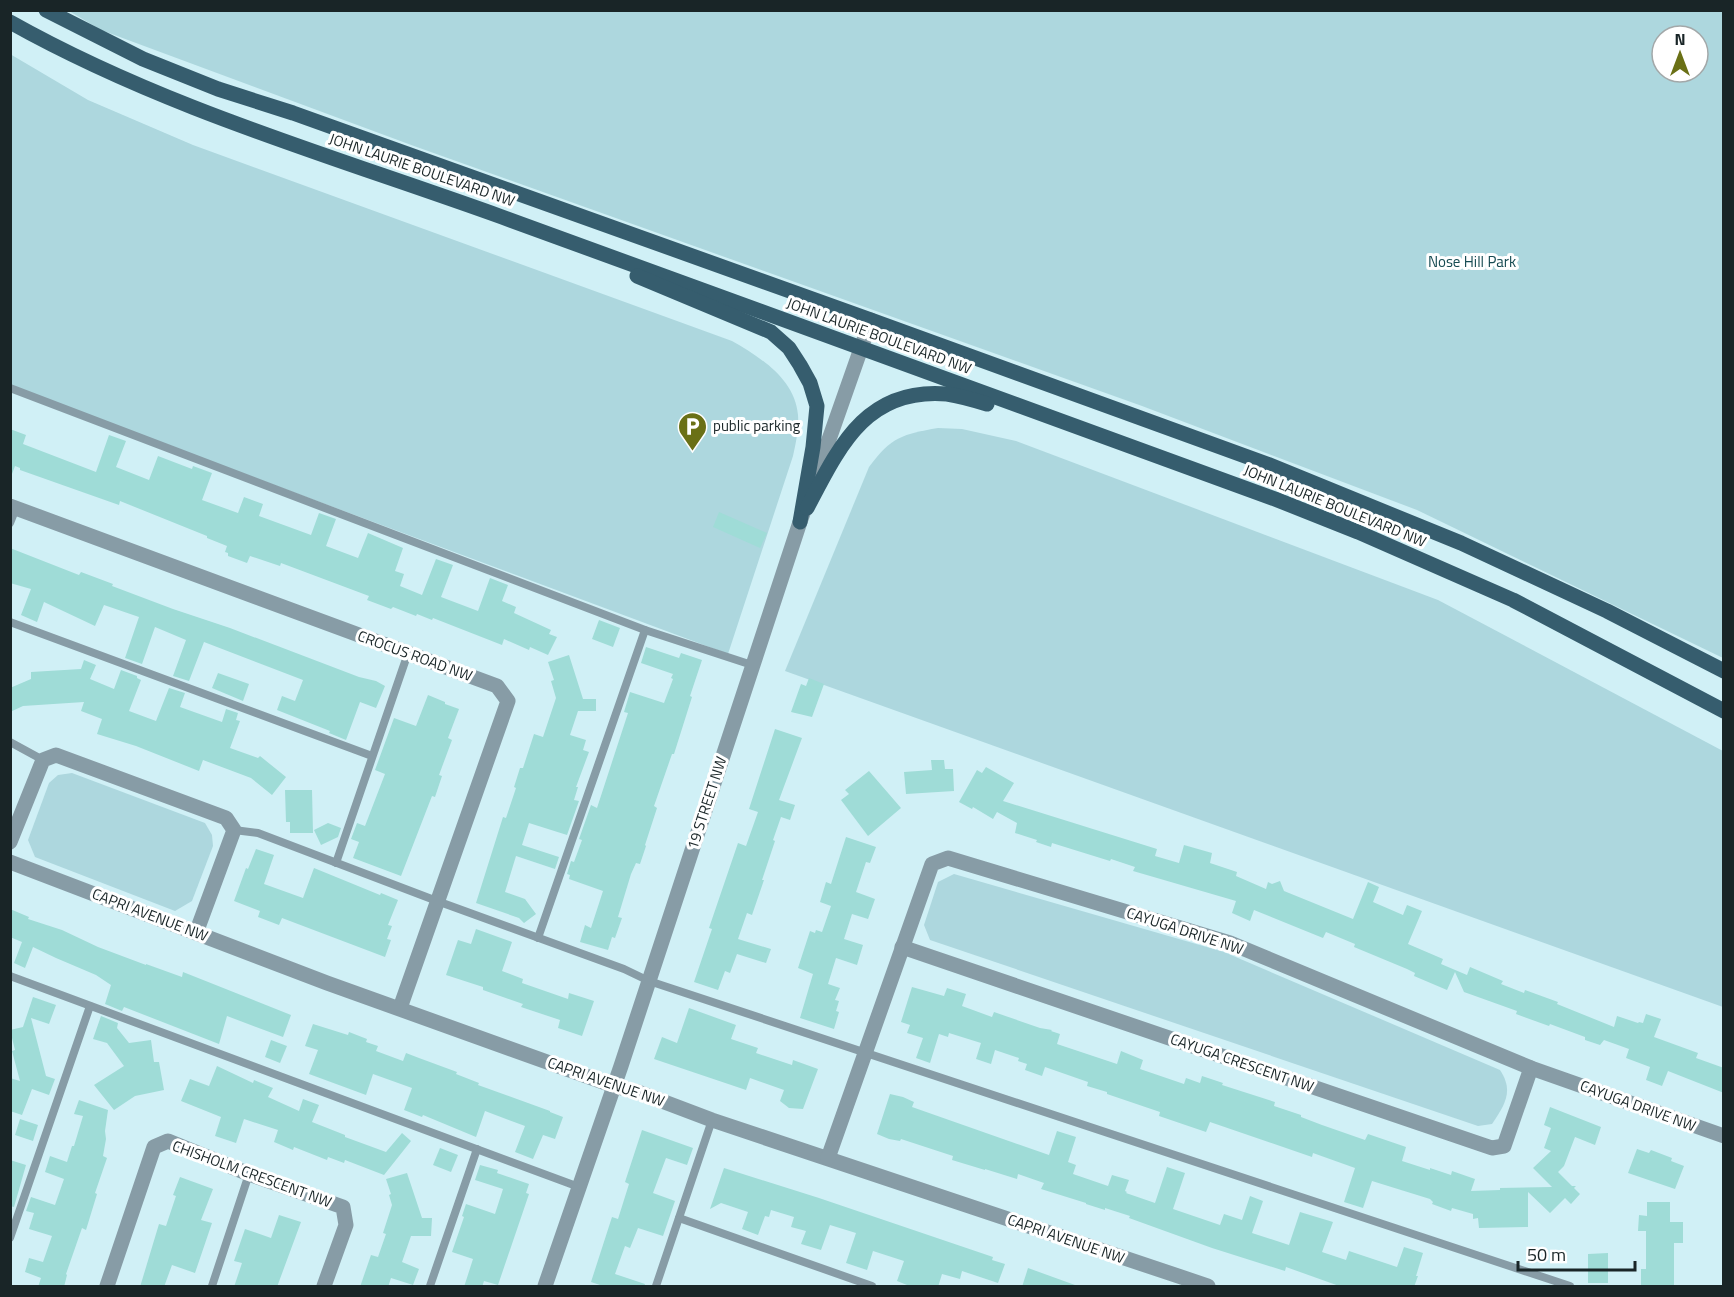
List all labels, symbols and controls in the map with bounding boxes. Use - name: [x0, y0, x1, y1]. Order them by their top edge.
- north arrow: [1650, 24, 1710, 84]
- text: N: [1674, 27, 1686, 51]
- street label: JOHN LAURIE BOULEVARD NW: [326, 127, 518, 212]
- park label: Nose Hill Park: [1428, 250, 1516, 273]
- street label: JOHN LAURIE BOULEVARD NW: [784, 291, 975, 380]
- parking icon: public parking: [676, 410, 708, 452]
- place label: public parking: [713, 414, 800, 437]
- street label: JOHN LAURIE BOULEVARD NW: [1240, 458, 1430, 553]
- street label: CROCUS ROAD NW: [354, 624, 476, 687]
- street label: 19 STREET NW: [681, 753, 732, 852]
- street label: CAPRI AVENUE NW: [89, 882, 212, 947]
- street label: CAYUGA DRIVE NW: [1124, 901, 1247, 960]
- street label: CAYUGA CRESCENT NW: [1167, 1027, 1317, 1098]
- street label: CAPRI AVENUE NW: [544, 1051, 668, 1112]
- street label: CAYUGA DRIVE NW: [1577, 1074, 1699, 1137]
- street label: CHISHOLM CRESCENT NW: [169, 1134, 335, 1213]
- street label: CAPRI AVENUE NW: [1004, 1208, 1128, 1269]
- scale bar: [1518, 1234, 1635, 1272]
- text: 50 m: [1527, 1241, 1566, 1268]

